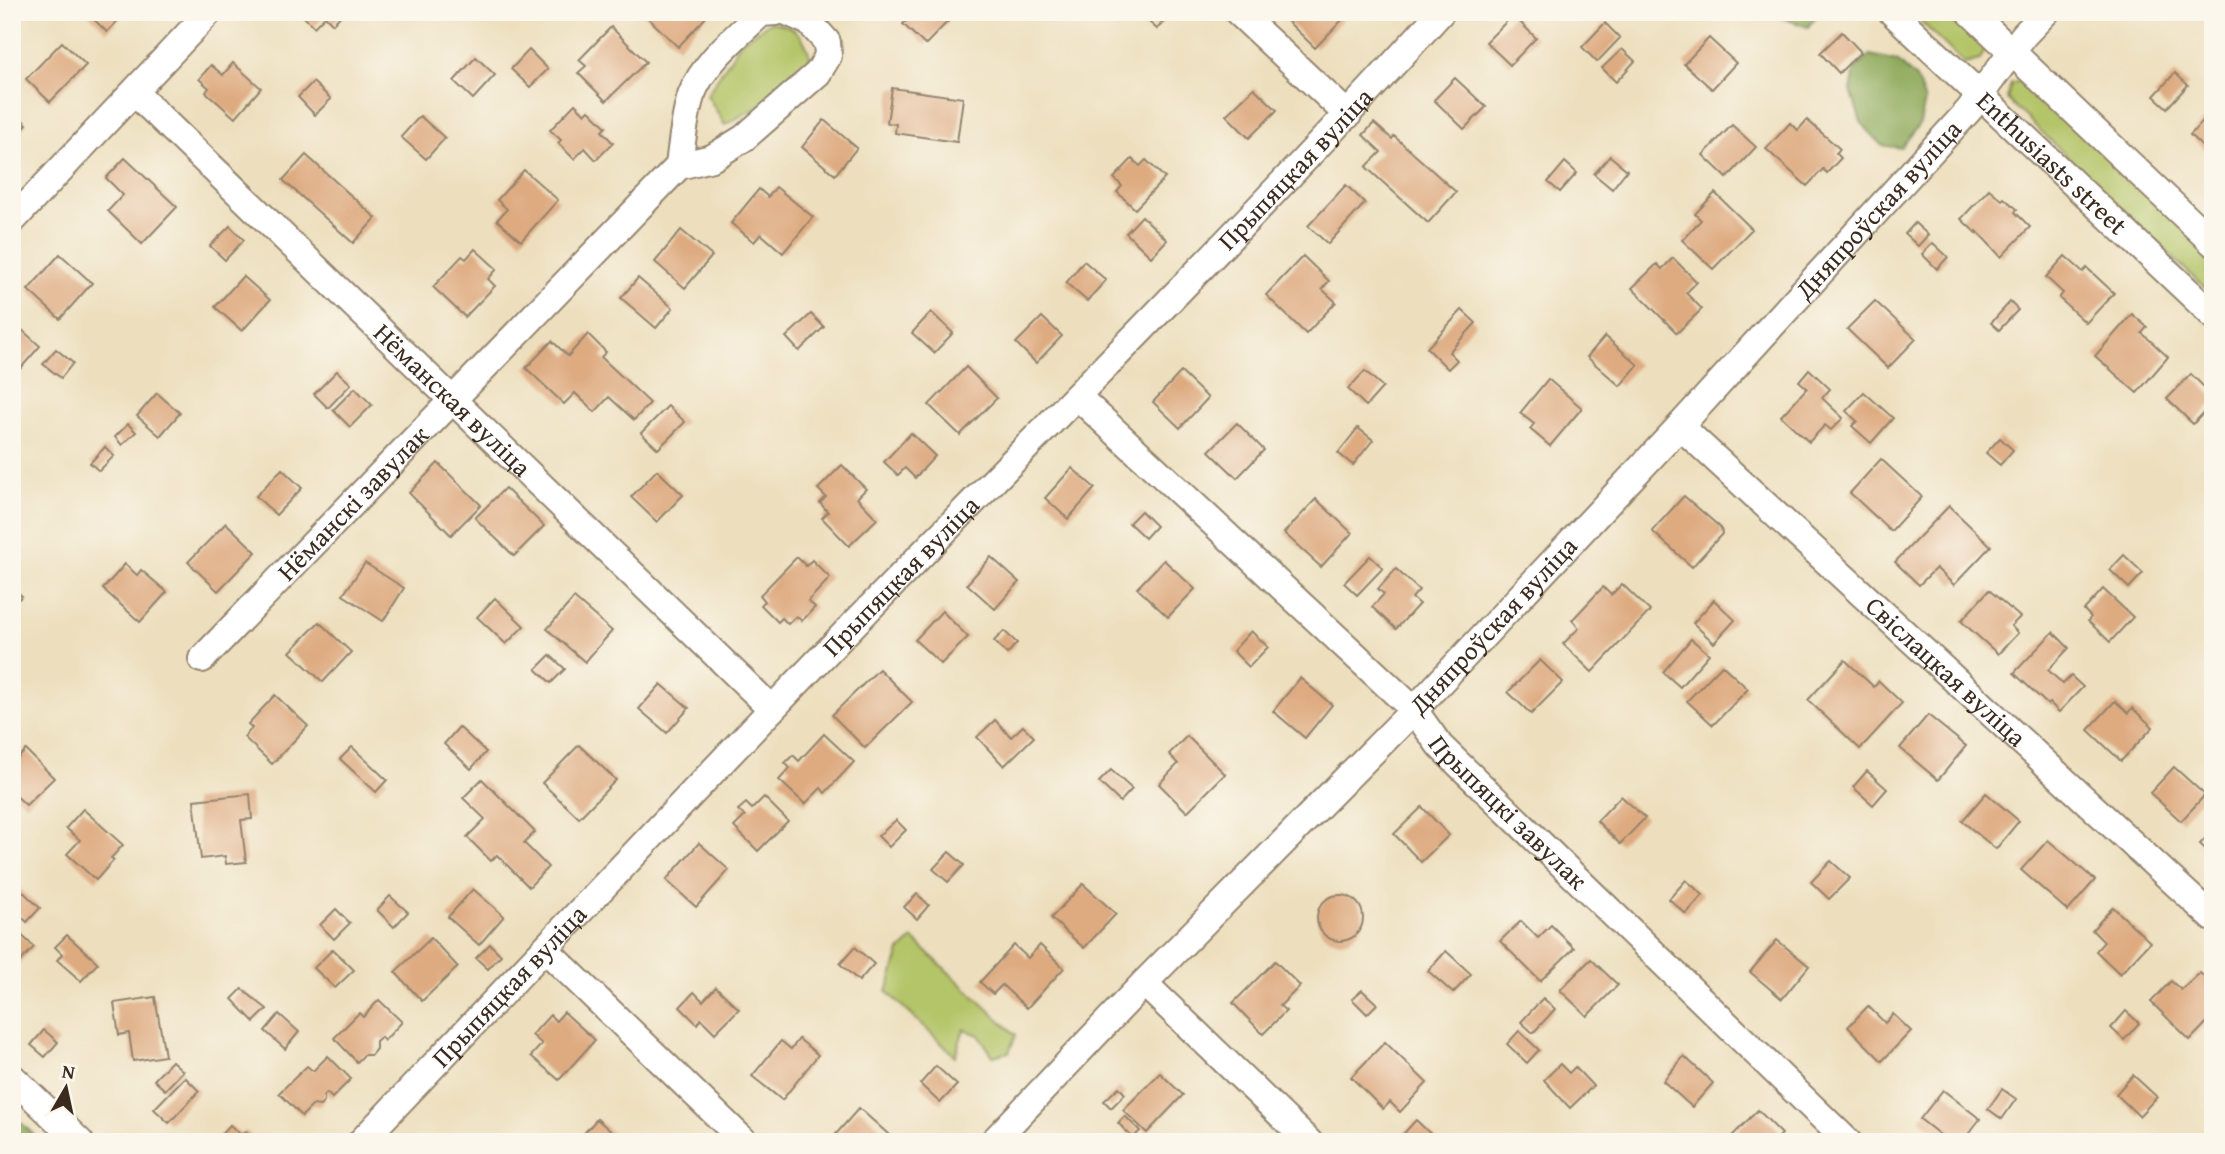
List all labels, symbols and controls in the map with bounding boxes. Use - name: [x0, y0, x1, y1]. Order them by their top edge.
- street label: Прыпяцкая вуліца: [1208, 78, 1382, 259]
- street label: Enthusiasts street: [1968, 82, 2136, 244]
- street label: Дняпроўская вуліца: [1785, 110, 1971, 308]
- street label: Нёманская вуліца: [365, 314, 541, 486]
- street label: Нёманскі завулак: [268, 416, 438, 589]
- street label: Прыпяцкая вуліца: [813, 486, 988, 665]
- street label: Дняпроўская вуліца: [1399, 527, 1586, 724]
- street label: Свіслацкая вуліца: [1857, 587, 2036, 756]
- street label: Прыпяцкі завулак: [1419, 727, 1597, 899]
- street label: Прыпяцкая вуліца: [422, 895, 596, 1076]
- north arrow: [32, 1052, 102, 1122]
- text: N: [60, 1056, 77, 1086]

